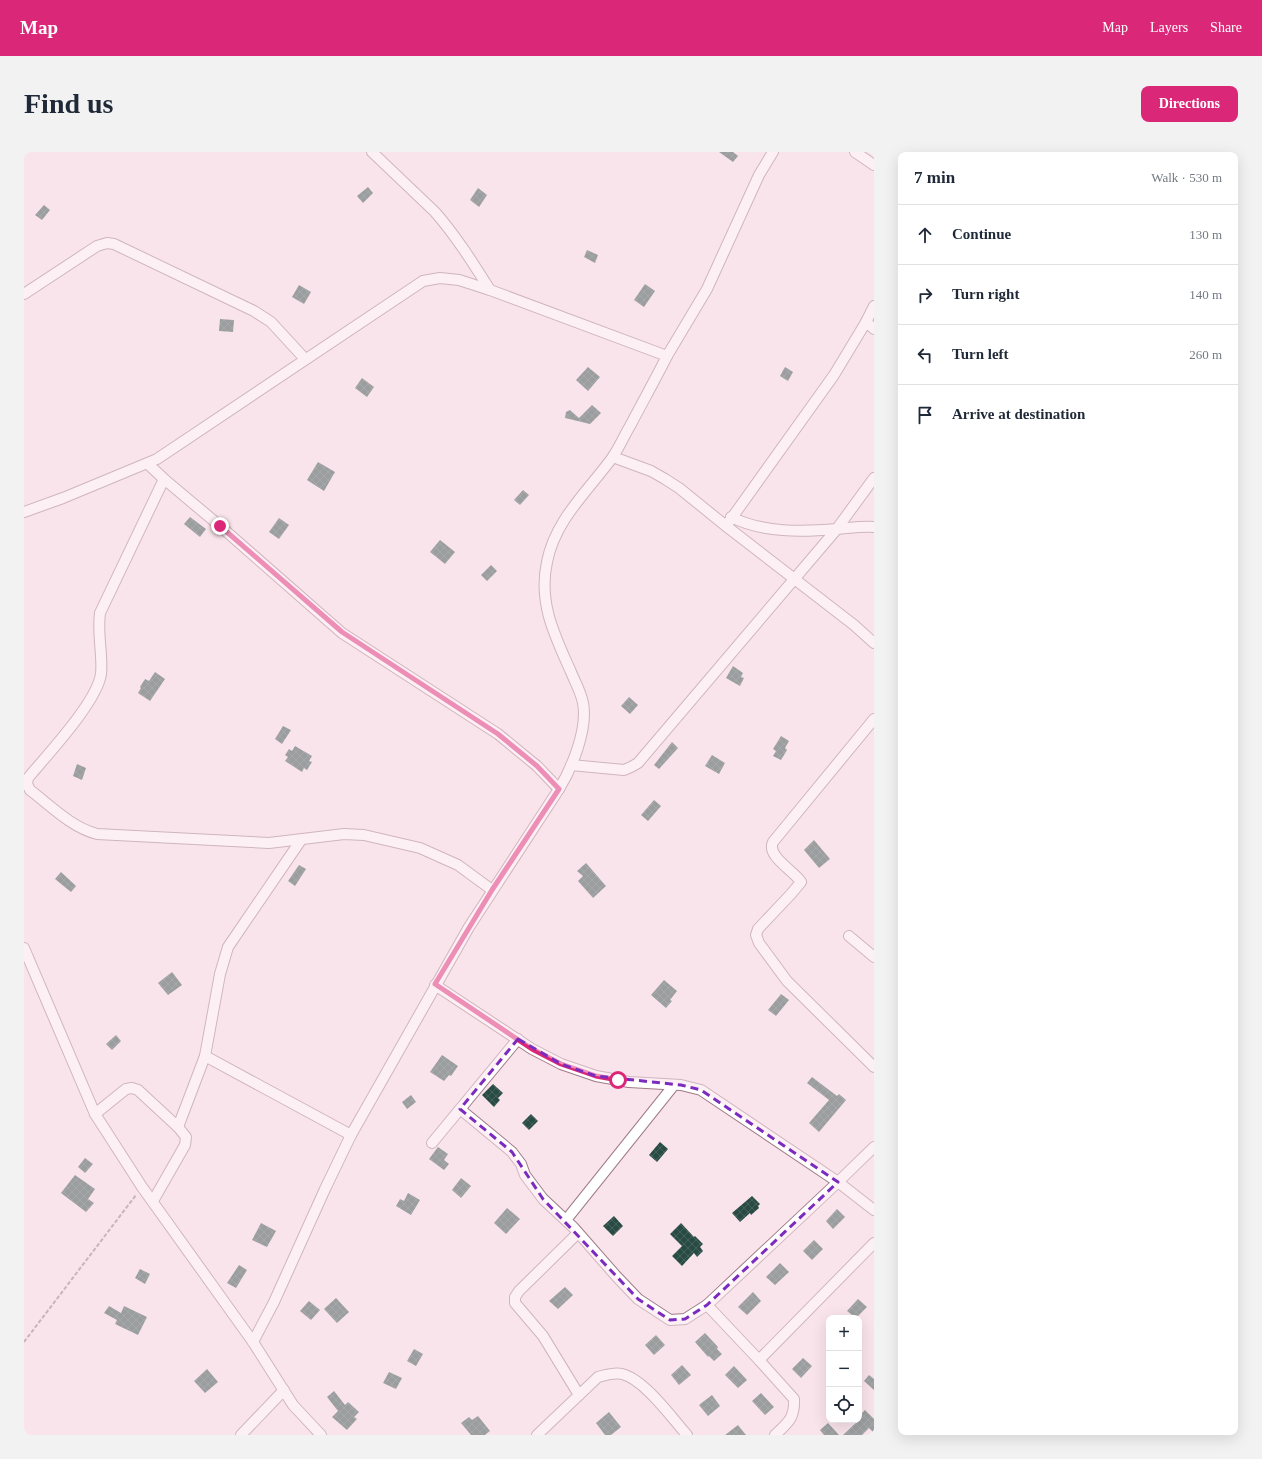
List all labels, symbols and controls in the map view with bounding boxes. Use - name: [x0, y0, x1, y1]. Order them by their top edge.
- text: Map: [20, 17, 58, 38]
- text: Map: [1102, 20, 1128, 35]
- text: Layers: [1150, 20, 1188, 35]
- text: Share: [1210, 20, 1242, 35]
- button: Directions: [1141, 86, 1238, 122]
- text: Find us: [24, 88, 114, 119]
- text: 7 min: [914, 168, 955, 187]
- text: Walk · 530 m: [1151, 170, 1222, 185]
- icon: ahead: [914, 224, 936, 246]
- text: Continue: [952, 226, 1011, 242]
- text: 130 m: [1189, 227, 1222, 242]
- icon: right: [914, 284, 936, 306]
- text: Turn right: [952, 286, 1019, 302]
- text: 140 m: [1189, 287, 1222, 302]
- icon: left: [914, 344, 936, 366]
- text: Turn left: [952, 346, 1009, 362]
- text: 260 m: [1189, 347, 1222, 362]
- icon: arrive: [914, 404, 936, 426]
- text: Arrive at destination: [952, 406, 1085, 422]
- route end: [211, 517, 229, 535]
- route start: [609, 1071, 627, 1089]
- map controls: [826, 1315, 862, 1423]
- button: +: [826, 1315, 862, 1351]
- button: −: [826, 1351, 862, 1387]
- button: locate: [826, 1387, 862, 1423]

